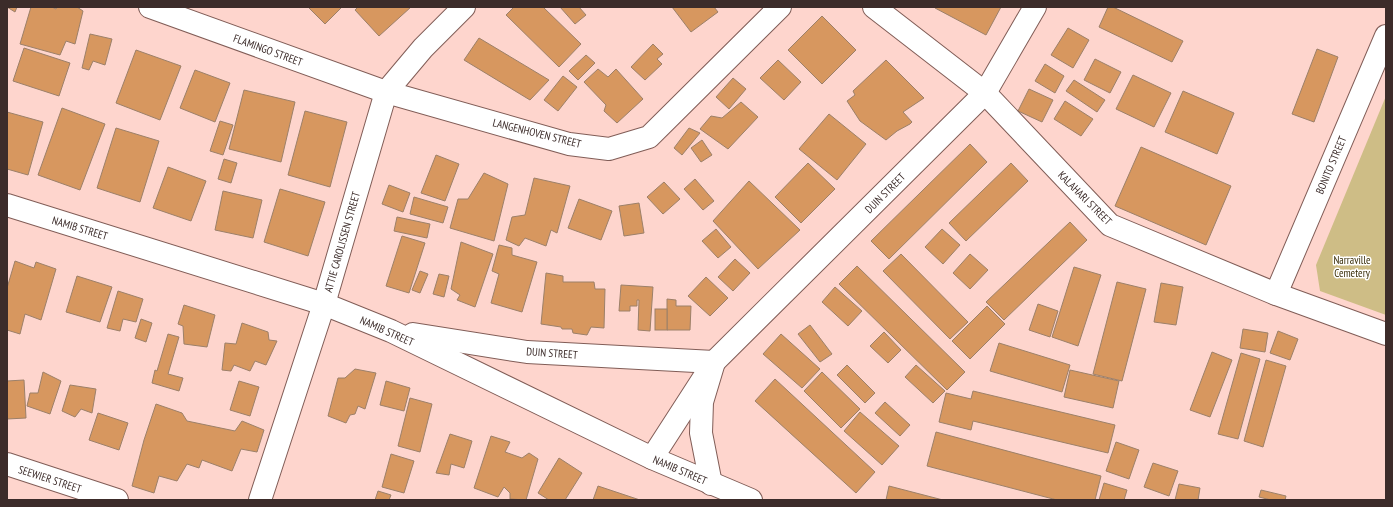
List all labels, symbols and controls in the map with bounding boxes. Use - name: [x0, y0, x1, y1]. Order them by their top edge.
- street label: FLAMINGO STREET: [231, 31, 305, 69]
- street label: LANGENHOVEN STREET: [491, 115, 583, 151]
- street label: BONITO STREET: [1312, 134, 1350, 196]
- street label: KALAHARI STREET: [1055, 168, 1115, 228]
- street label: DUIN STREET: [862, 170, 908, 216]
- street label: ATTIE CAROLISSEN STREET: [321, 190, 363, 294]
- street label: NAMIB STREET: [50, 213, 110, 243]
- park label: Narraville Cemetery: [1333, 253, 1371, 280]
- street label: NAMIB STREET: [358, 313, 416, 349]
- street label: DUIN STREET: [526, 344, 578, 362]
- street label: NAMIB STREET: [651, 452, 709, 488]
- street label: SEEWIER STREET: [17, 462, 83, 496]

